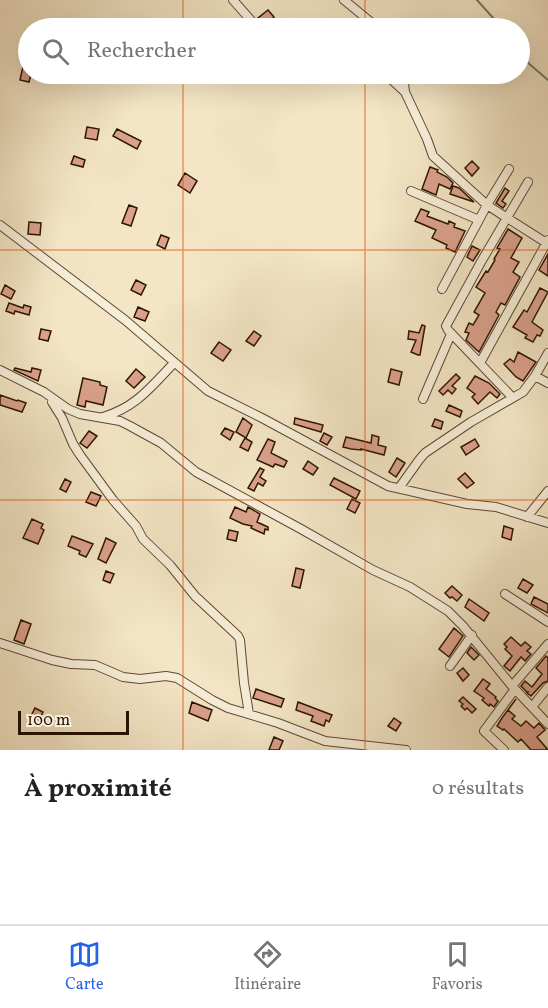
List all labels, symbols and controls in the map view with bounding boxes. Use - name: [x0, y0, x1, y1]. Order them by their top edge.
- search box: [18, 18, 530, 84]
- icon: search: [39, 35, 72, 68]
- text: Rechercher: [87, 36, 196, 67]
- scale bar: [18, 708, 129, 736]
- text: 100 m: [27, 710, 70, 732]
- text: À proximité: [24, 771, 172, 807]
- text: 0 résultats: [432, 775, 524, 803]
- tab: Carte: [65, 938, 104, 996]
- tab: Itinéraire: [234, 938, 301, 996]
- tab: Favoris: [432, 938, 483, 996]

